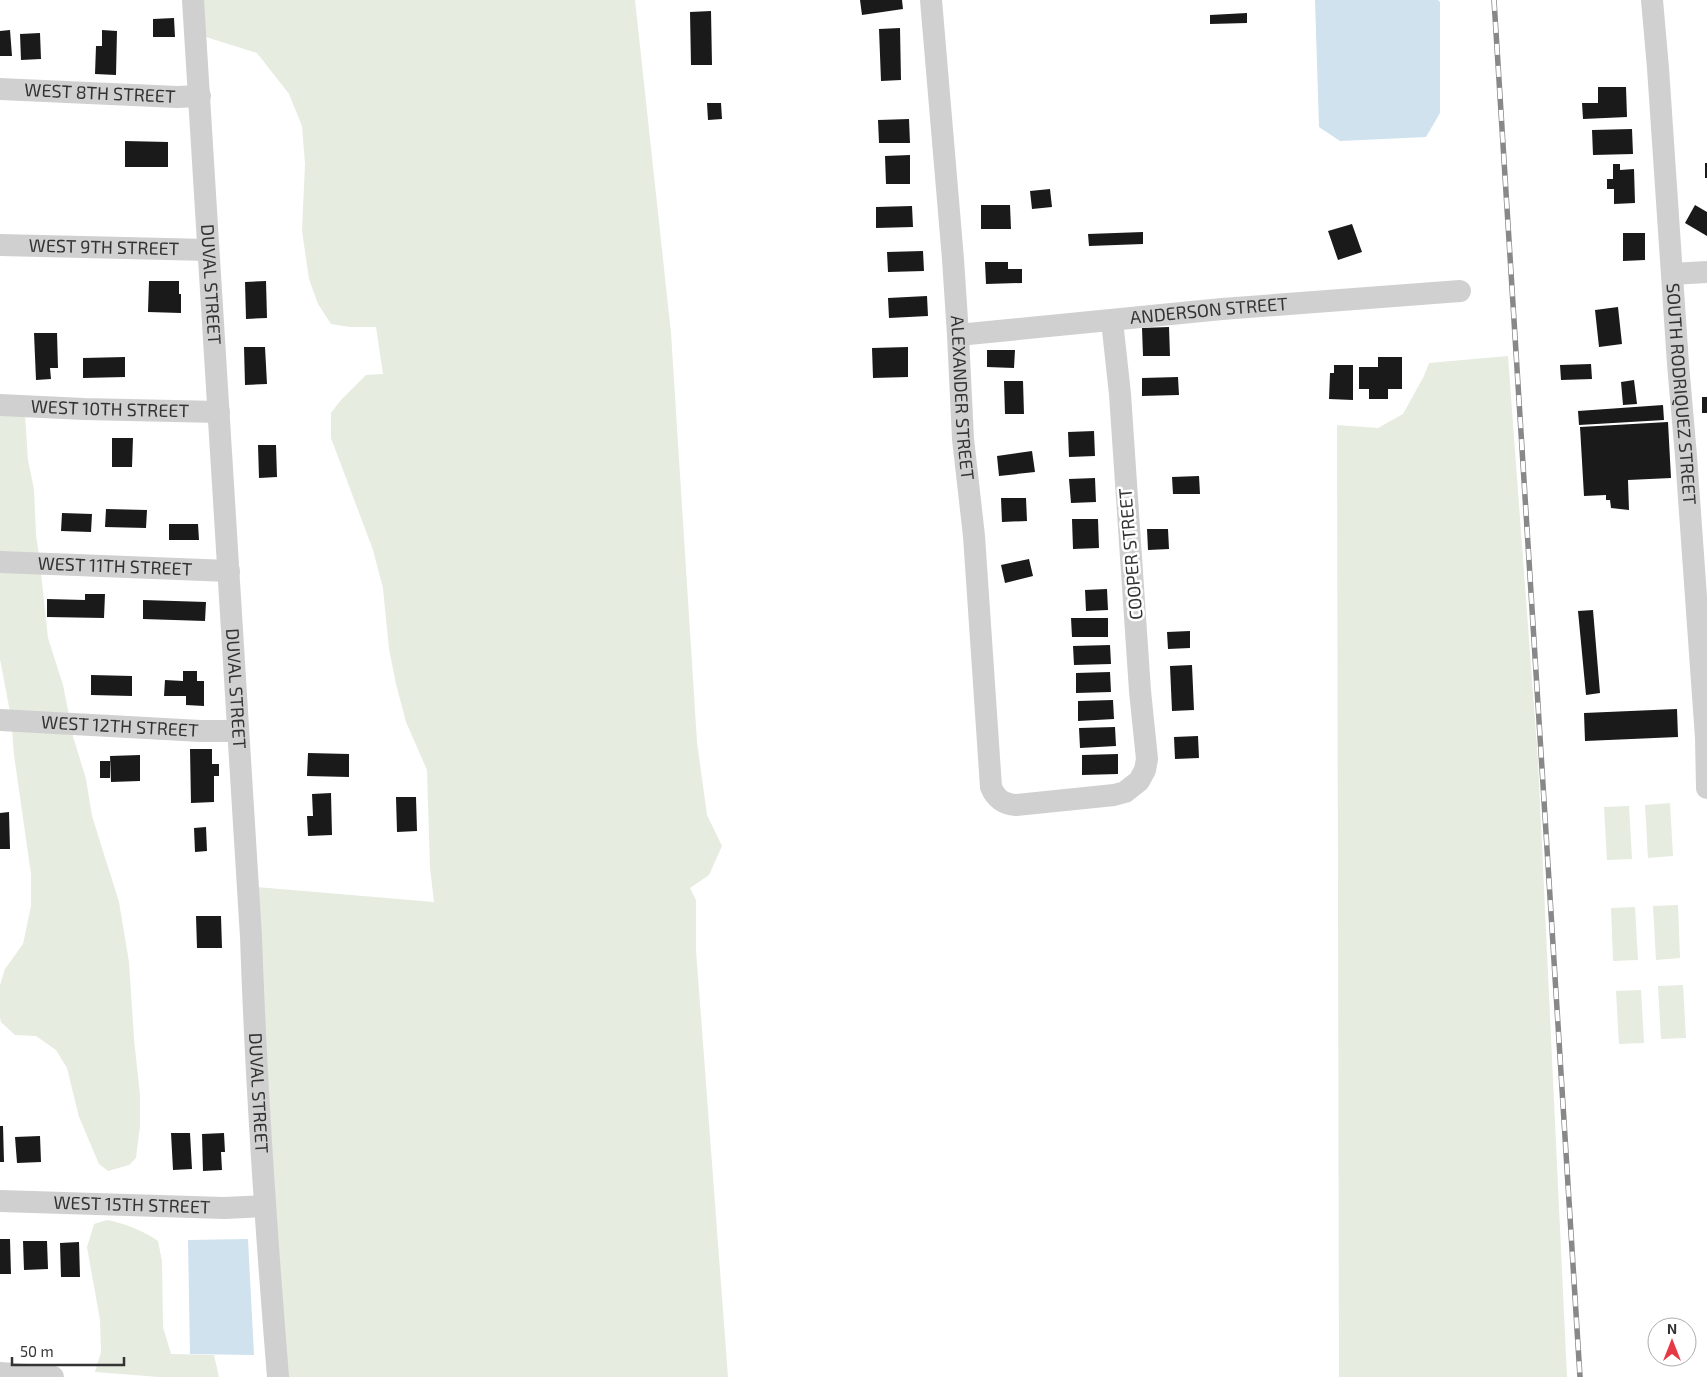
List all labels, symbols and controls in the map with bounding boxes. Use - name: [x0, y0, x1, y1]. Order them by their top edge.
- street label: WEST 8TH STREET: [24, 78, 176, 107]
- street label: DUVAL STREET: [197, 223, 226, 346]
- street label: WEST 9TH STREET: [28, 234, 180, 259]
- street label: SOUTH RODRIQUEZ STREET: [1663, 282, 1701, 506]
- street label: ANDERSON STREET: [1129, 292, 1289, 328]
- street label: ALEXANDER STREET: [947, 315, 980, 482]
- street label: WEST 10TH STREET: [30, 394, 190, 421]
- street label: COOPER STREET: [1113, 487, 1147, 621]
- street label: WEST 11TH STREET: [37, 551, 193, 580]
- street label: DUVAL STREET: [222, 628, 251, 750]
- street label: WEST 12TH STREET: [41, 710, 200, 741]
- street label: DUVAL STREET: [245, 1032, 274, 1154]
- street label: WEST 15TH STREET: [53, 1191, 211, 1218]
- north arrow: [1647, 1317, 1697, 1367]
- text: N: [1667, 1320, 1677, 1337]
- scale bar: [12, 1334, 125, 1366]
- text: 50 m: [20, 1342, 54, 1360]

